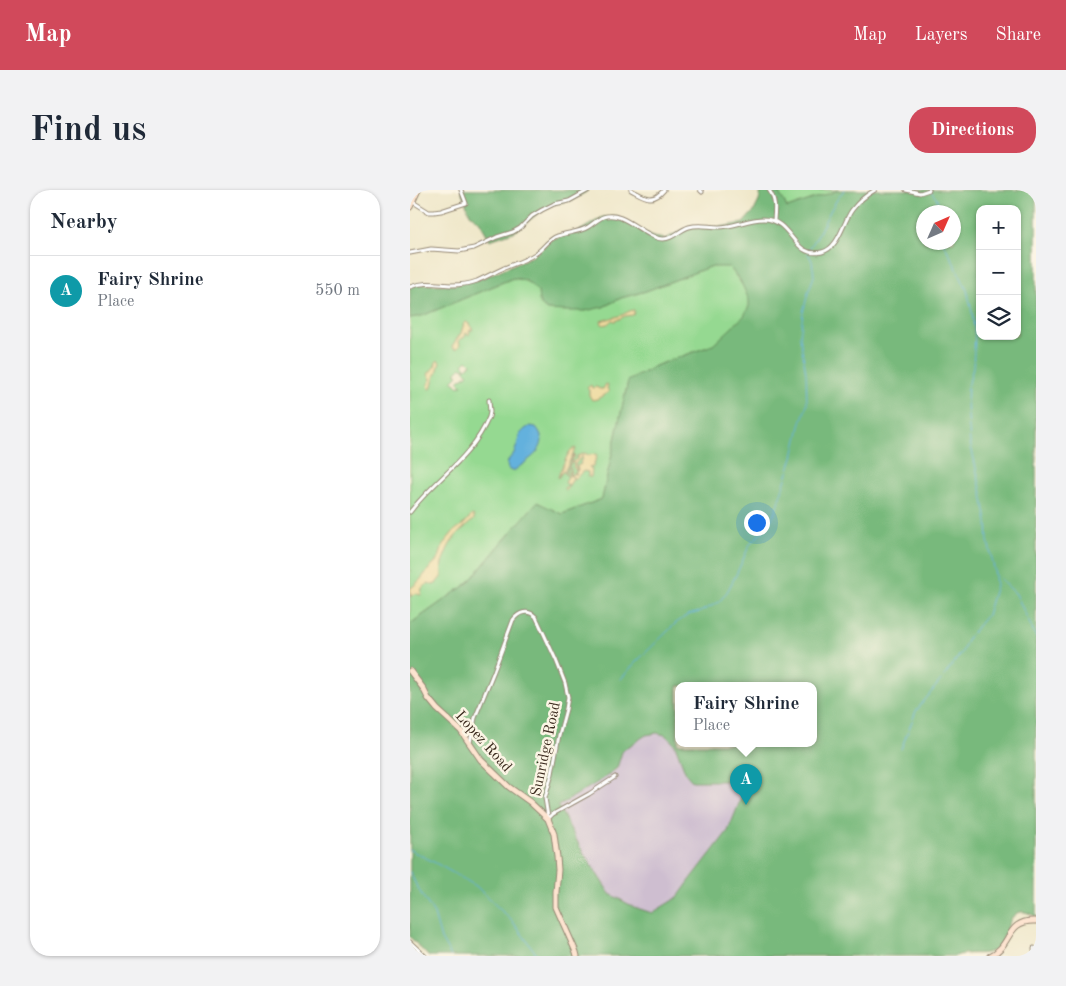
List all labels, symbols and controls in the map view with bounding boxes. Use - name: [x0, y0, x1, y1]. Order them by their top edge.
- text: Map: [25, 23, 72, 47]
- text: Map: [853, 26, 887, 44]
- text: Layers: [915, 26, 967, 44]
- text: Share: [995, 26, 1041, 44]
- button: Directions: [909, 107, 1036, 153]
- text: Find us: [30, 113, 146, 148]
- north arrow: [916, 205, 961, 250]
- map controls: [976, 205, 1021, 340]
- button: +: [976, 205, 1021, 250]
- text: Nearby: [50, 212, 118, 233]
- button: −: [976, 250, 1021, 295]
- text: Fairy Shrine: [97, 271, 204, 290]
- text: A: [60, 283, 72, 299]
- text: 550 m: [315, 283, 360, 299]
- text: Place: [97, 294, 134, 310]
- button: layers: [976, 295, 1021, 340]
- your location: [744, 510, 770, 536]
- popup: [675, 682, 817, 747]
- text: Fairy Shrine: [693, 695, 799, 714]
- street label: Sunridge Road: [529, 701, 564, 798]
- street label: Lopez Road: [452, 709, 514, 776]
- text: Place: [693, 718, 730, 734]
- pin: A: [730, 764, 762, 805]

